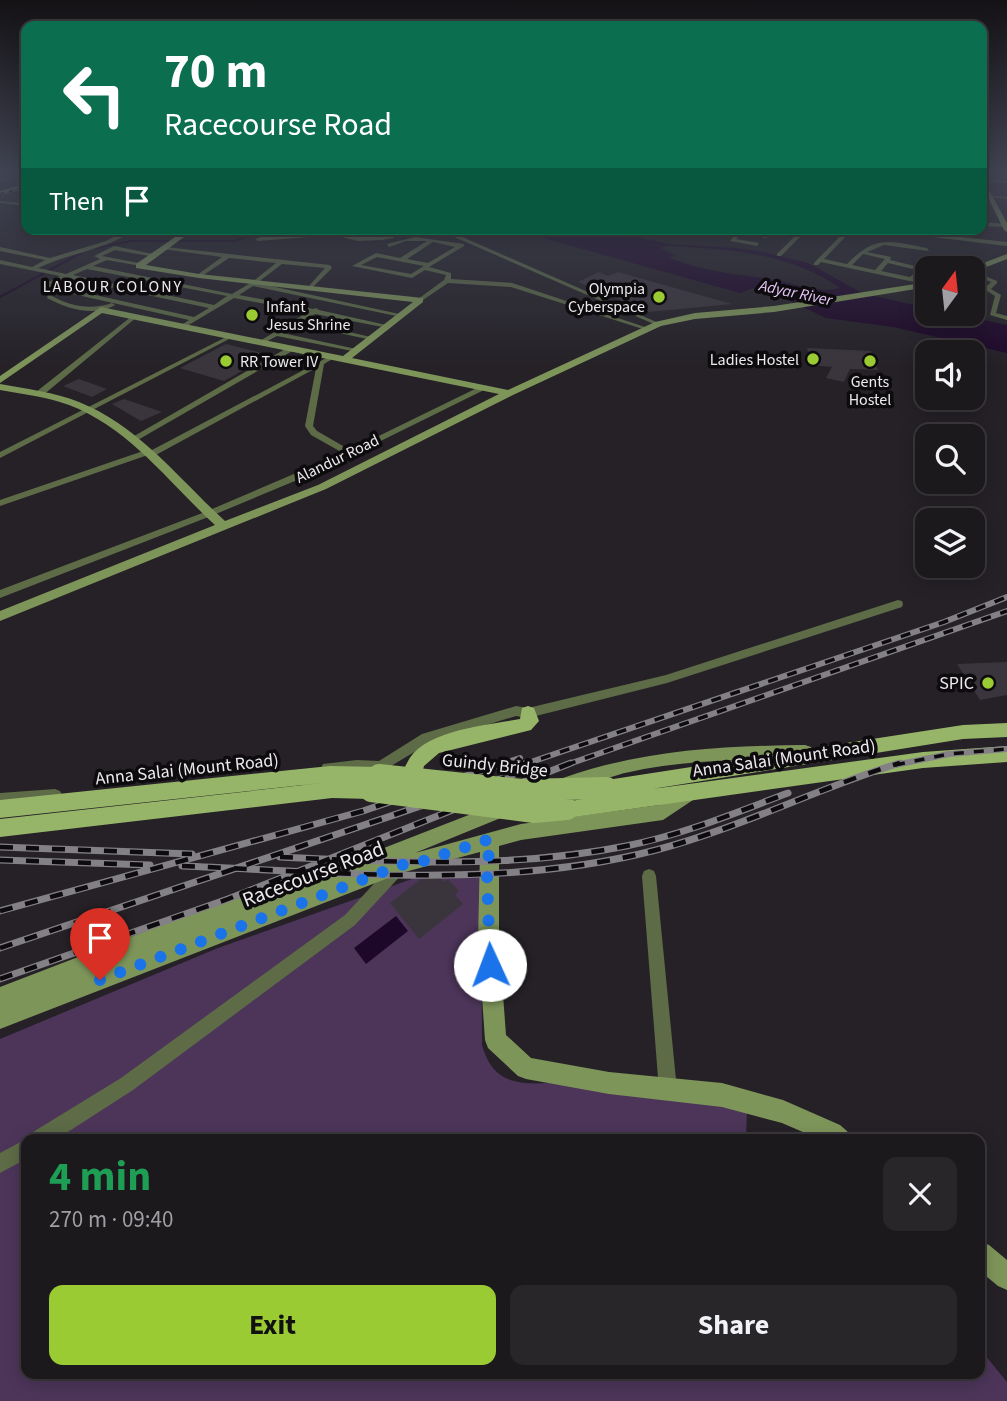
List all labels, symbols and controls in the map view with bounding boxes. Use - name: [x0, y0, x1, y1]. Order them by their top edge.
- text: 70 m: [164, 37, 268, 107]
- icon: left: [49, 49, 140, 140]
- text: Racecourse Road: [164, 102, 392, 148]
- icon: arrive: [118, 182, 156, 220]
- text: Then: [49, 183, 104, 220]
- north arrow: [915, 256, 985, 326]
- map controls: [915, 256, 985, 578]
- water label: Adyar River: [756, 274, 836, 312]
- district label: LABOUR COLONY: [43, 276, 183, 298]
- place label: Olympia Cyberspace: [568, 278, 645, 318]
- marker: Olympia Cyberspace: [651, 289, 667, 305]
- place label: Infant Jesus Shrine: [266, 296, 350, 336]
- marker: Infant Jesus Shrine: [244, 307, 260, 323]
- button: sound: [915, 340, 985, 410]
- place label: Ladies Hostel: [710, 349, 799, 371]
- place label: RR Tower IV: [240, 351, 319, 373]
- marker: Ladies Hostel: [805, 351, 821, 367]
- marker: RR Tower IV: [218, 353, 234, 369]
- marker: Gents Hostel: [862, 353, 878, 369]
- place label: Gents Hostel: [849, 371, 891, 411]
- button: search: [915, 424, 985, 494]
- street label: Alandur Road: [292, 429, 383, 489]
- button: layers: [915, 508, 985, 578]
- place label: SPIC: [939, 671, 974, 696]
- marker: SPIC: [980, 675, 996, 691]
- street label: Anna Salai (Mount Road): [691, 733, 877, 784]
- street label: Anna Salai (Mount Road): [94, 747, 280, 792]
- street label: Guindy Bridge: [441, 748, 549, 783]
- street label: Racecourse Road: [238, 833, 388, 915]
- pin: [70, 908, 130, 980]
- icon: arrive: [81, 919, 119, 957]
- position arrow: [453, 928, 527, 1002]
- text: 4 min: [49, 1147, 151, 1207]
- button: close: [883, 1157, 957, 1231]
- text: 270 m · 09:40: [49, 1203, 173, 1236]
- button: Exit: [49, 1285, 496, 1365]
- button: Share: [510, 1285, 957, 1365]

